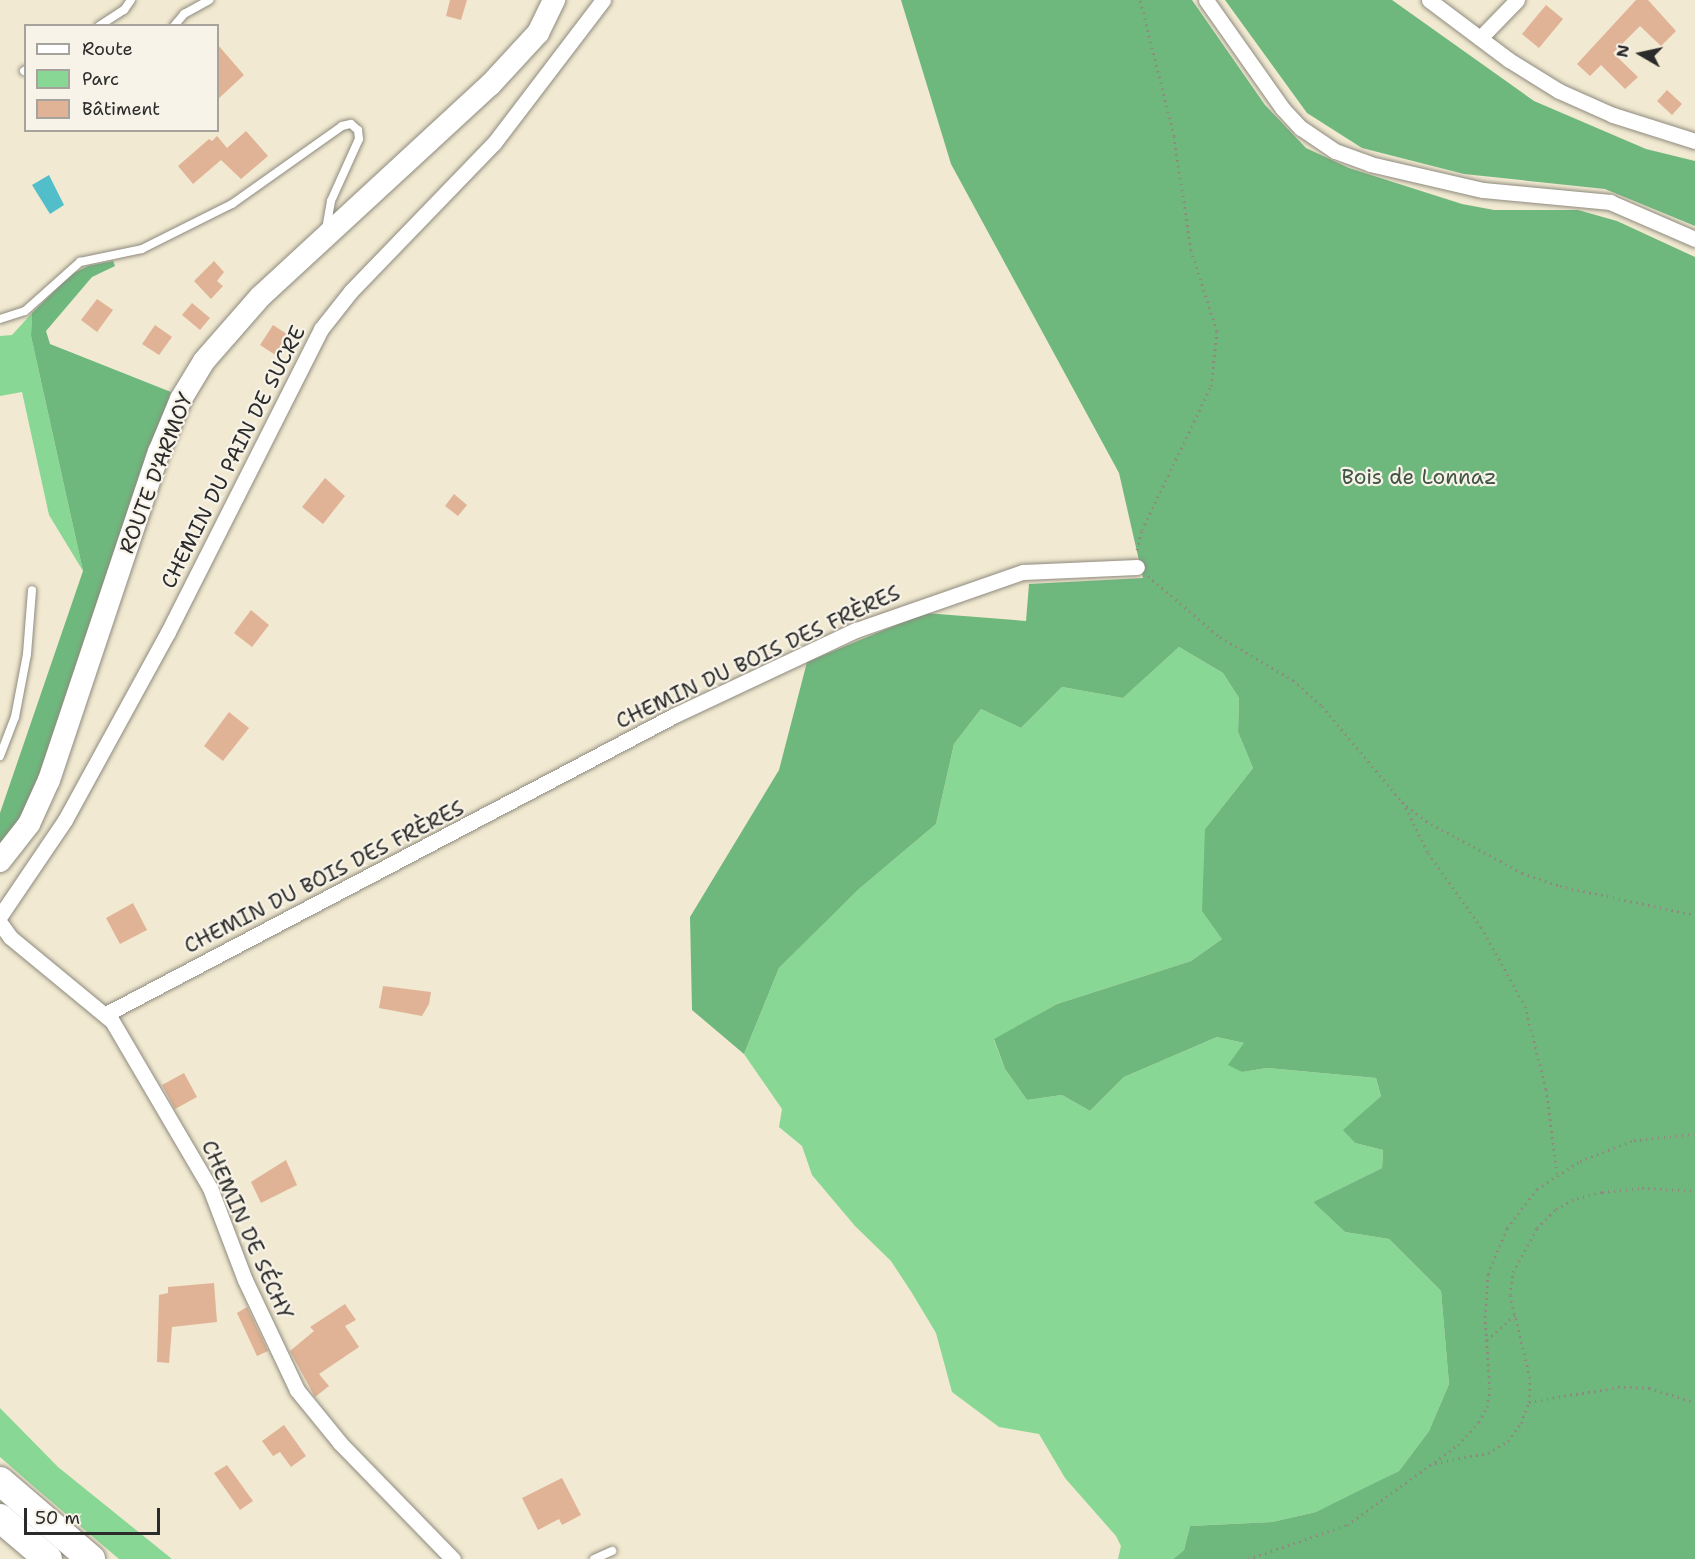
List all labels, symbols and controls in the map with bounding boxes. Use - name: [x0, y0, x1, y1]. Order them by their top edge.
- legend: [24, 24, 219, 132]
- north arrow: [1611, 24, 1671, 84]
- text: Route: [82, 37, 133, 61]
- text: N: [1611, 43, 1634, 59]
- text: Parc: [82, 67, 119, 91]
- text: Bâtiment: [82, 97, 160, 121]
- street label: CHEMIN DU PAIN DE SUCRE: [156, 321, 310, 593]
- street label: ROUTE D'ARMOY: [114, 389, 198, 557]
- park label: Bois de Lonnaz: [1342, 464, 1496, 490]
- street label: CHEMIN DU BOIS DES FRÈRES: [612, 580, 904, 734]
- street label: CHEMIN DU BOIS DES FRÈRES: [180, 795, 468, 959]
- street label: CHEMIN DE SÉCHY: [196, 1136, 298, 1324]
- scale bar: [27, 1496, 164, 1534]
- text: 50 m: [35, 1506, 80, 1530]

